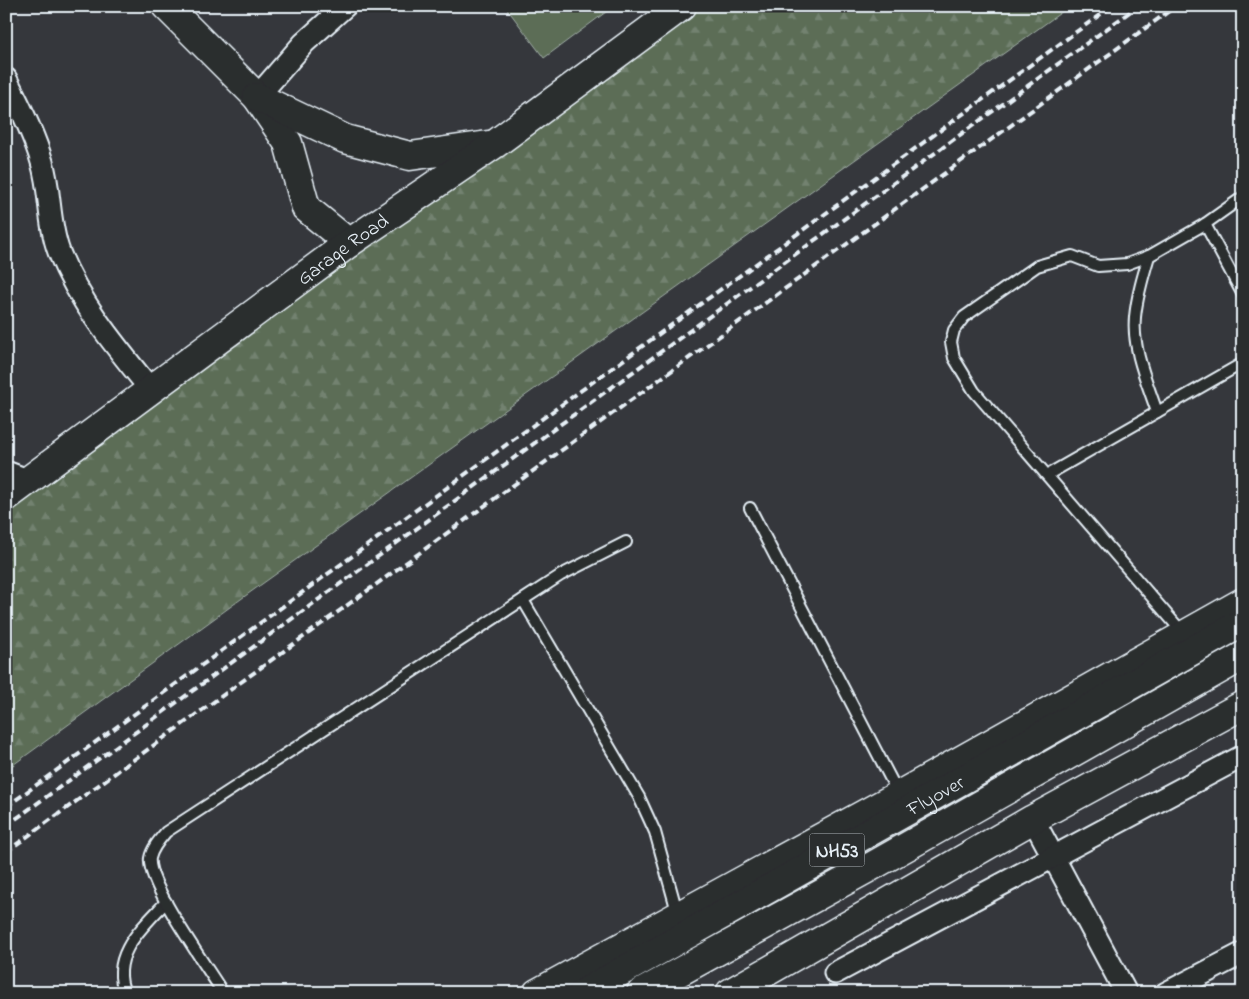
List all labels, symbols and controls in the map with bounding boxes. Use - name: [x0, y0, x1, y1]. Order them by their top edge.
- street label: Garage Road: [292, 208, 395, 294]
- street label: Flyover: [901, 769, 971, 826]
- road number: NH53: [810, 834, 864, 866]

